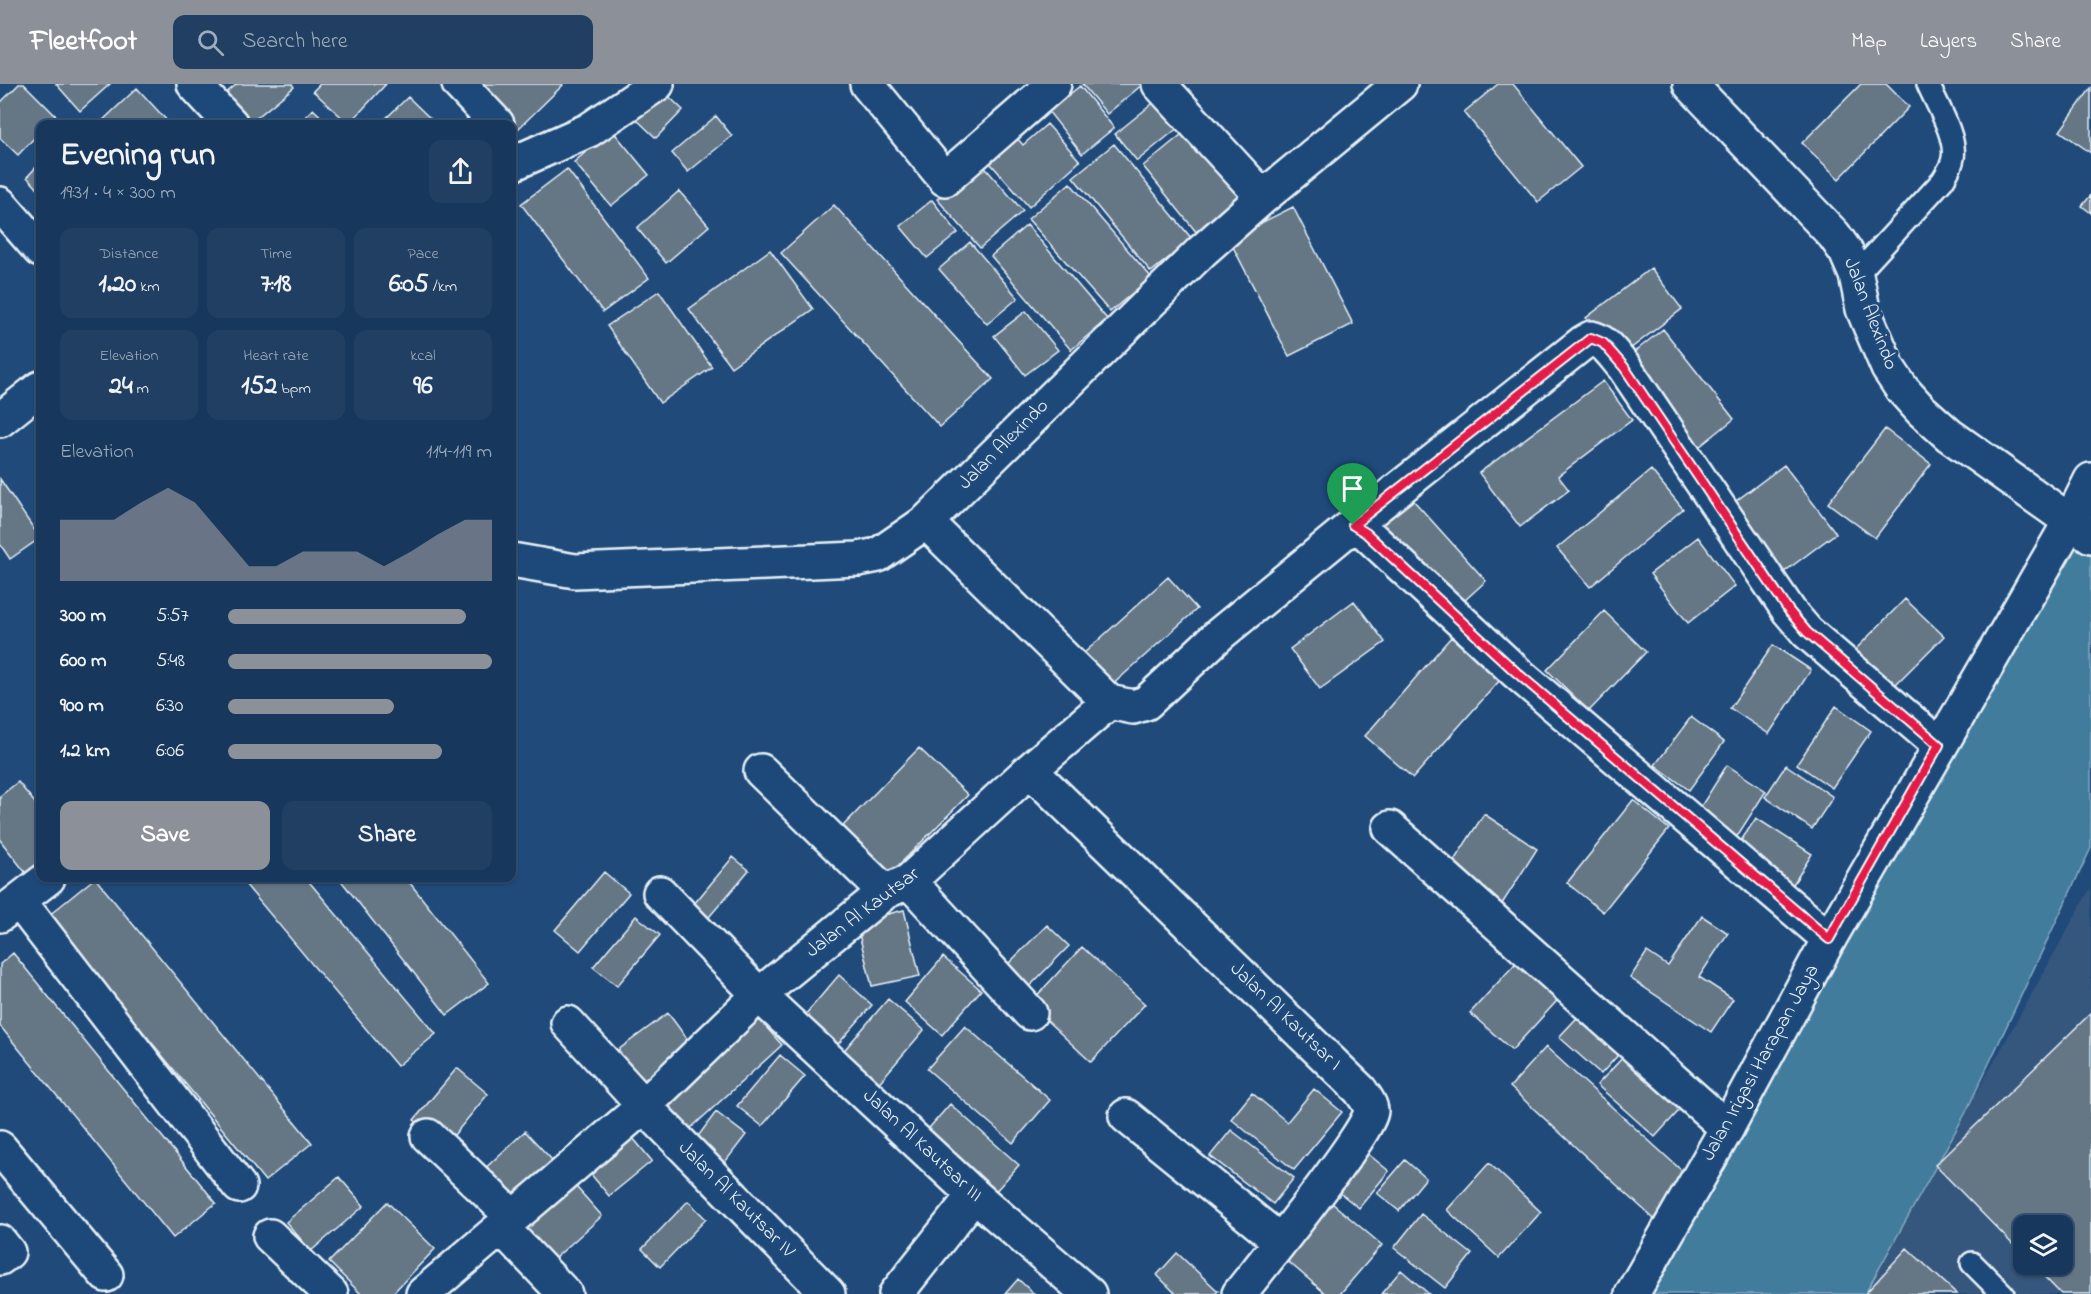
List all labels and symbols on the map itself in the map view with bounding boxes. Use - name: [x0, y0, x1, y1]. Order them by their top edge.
- street label: Jalan Alexindo: [1835, 254, 1905, 374]
- street label: Jalan Alexindo: [952, 393, 1056, 497]
- pin: [1327, 463, 1378, 525]
- street label: Jalan Al Kautsar: [800, 860, 927, 966]
- street label: Jalan Al Kautsar I: [1223, 956, 1347, 1078]
- street label: Jalan Irigasi Harapan Jaya: [1695, 959, 1828, 1167]
- street label: Jalan Al Kautsar III: [855, 1082, 989, 1210]
- street label: Jalan Al Kautsar IV: [671, 1135, 802, 1266]

